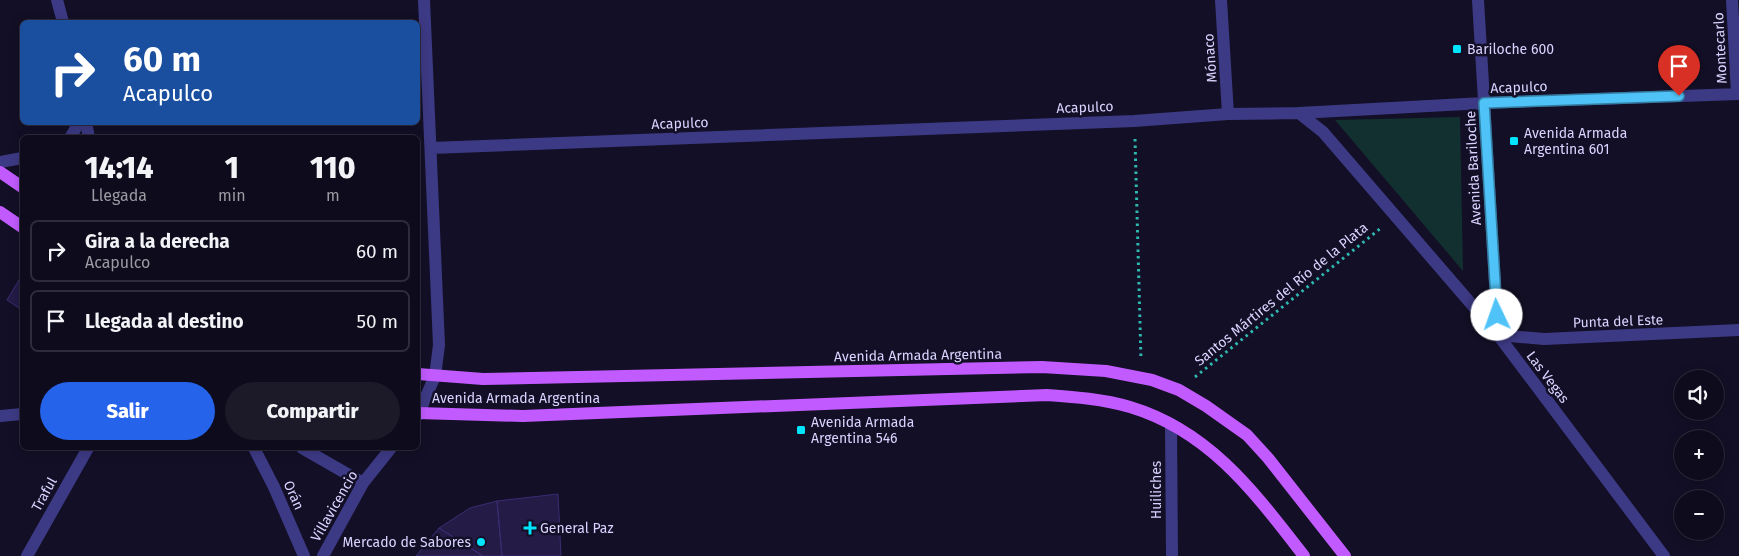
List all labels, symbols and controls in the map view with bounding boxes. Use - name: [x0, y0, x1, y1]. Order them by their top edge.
- street label: Montecarlo: [1710, 12, 1731, 84]
- street label: Mónaco: [1200, 33, 1221, 83]
- text: 60 m: [123, 38, 201, 80]
- icon: right: [40, 40, 105, 105]
- place label: Bariloche 600: [1467, 41, 1554, 58]
- marker: Bariloche 600: [1451, 43, 1463, 55]
- pin: [1658, 45, 1700, 96]
- icon: arrive: [1665, 52, 1693, 80]
- street label: Acapulco: [1490, 78, 1548, 97]
- text: Acapulco: [123, 80, 213, 107]
- street label: Acapulco: [1056, 98, 1114, 117]
- street label: Avenida Bariloche: [1462, 110, 1485, 226]
- street label: Acapulco: [651, 114, 709, 133]
- place label: Avenida Armada Argentina 601: [1524, 125, 1627, 158]
- marker: Avenida Armada Argentina 601: [1508, 135, 1520, 147]
- text: 14:14: [84, 150, 154, 186]
- text: 1: [225, 150, 239, 186]
- text: 110: [310, 150, 356, 186]
- text: Llegada: [91, 186, 147, 205]
- text: min: [218, 186, 246, 205]
- text: m: [326, 186, 340, 205]
- street label: Santos Mártires del Río de la Plata: [1191, 219, 1371, 370]
- text: Gira a la derecha: [85, 230, 230, 253]
- icon: right: [42, 237, 70, 265]
- text: 60 m: [356, 240, 398, 263]
- text: Acapulco: [85, 253, 150, 272]
- position arrow: [1470, 288, 1522, 340]
- icon: arrive: [42, 307, 70, 335]
- text: Llegada al destino: [85, 310, 244, 333]
- text: 50 m: [357, 310, 398, 333]
- street label: Punta del Este: [1572, 311, 1664, 332]
- street label: Avenida Armada Argentina: [834, 346, 1002, 365]
- street label: Las Vegas: [1523, 348, 1573, 407]
- map controls: [1674, 370, 1724, 540]
- button: sound: [1674, 370, 1724, 420]
- button: Salir: [40, 382, 215, 440]
- button: Compartir: [225, 382, 400, 440]
- street label: Avenida Armada Argentina: [432, 390, 600, 407]
- place label: Avenida Armada Argentina 546: [811, 414, 914, 447]
- marker: Avenida Armada Argentina 546: [795, 424, 807, 436]
- button: +: [1674, 430, 1724, 480]
- street label: Huiliches: [1148, 460, 1165, 519]
- street label: Villavicencio: [307, 468, 362, 545]
- street label: Traful: [28, 474, 61, 514]
- street label: Orán: [280, 478, 307, 513]
- button: −: [1674, 490, 1724, 540]
- place label: General Paz: [540, 520, 614, 537]
- marker: General Paz: [524, 522, 536, 534]
- place label: Mercado de Sabores: [342, 534, 471, 551]
- marker: Mercado de Sabores: [475, 536, 487, 548]

